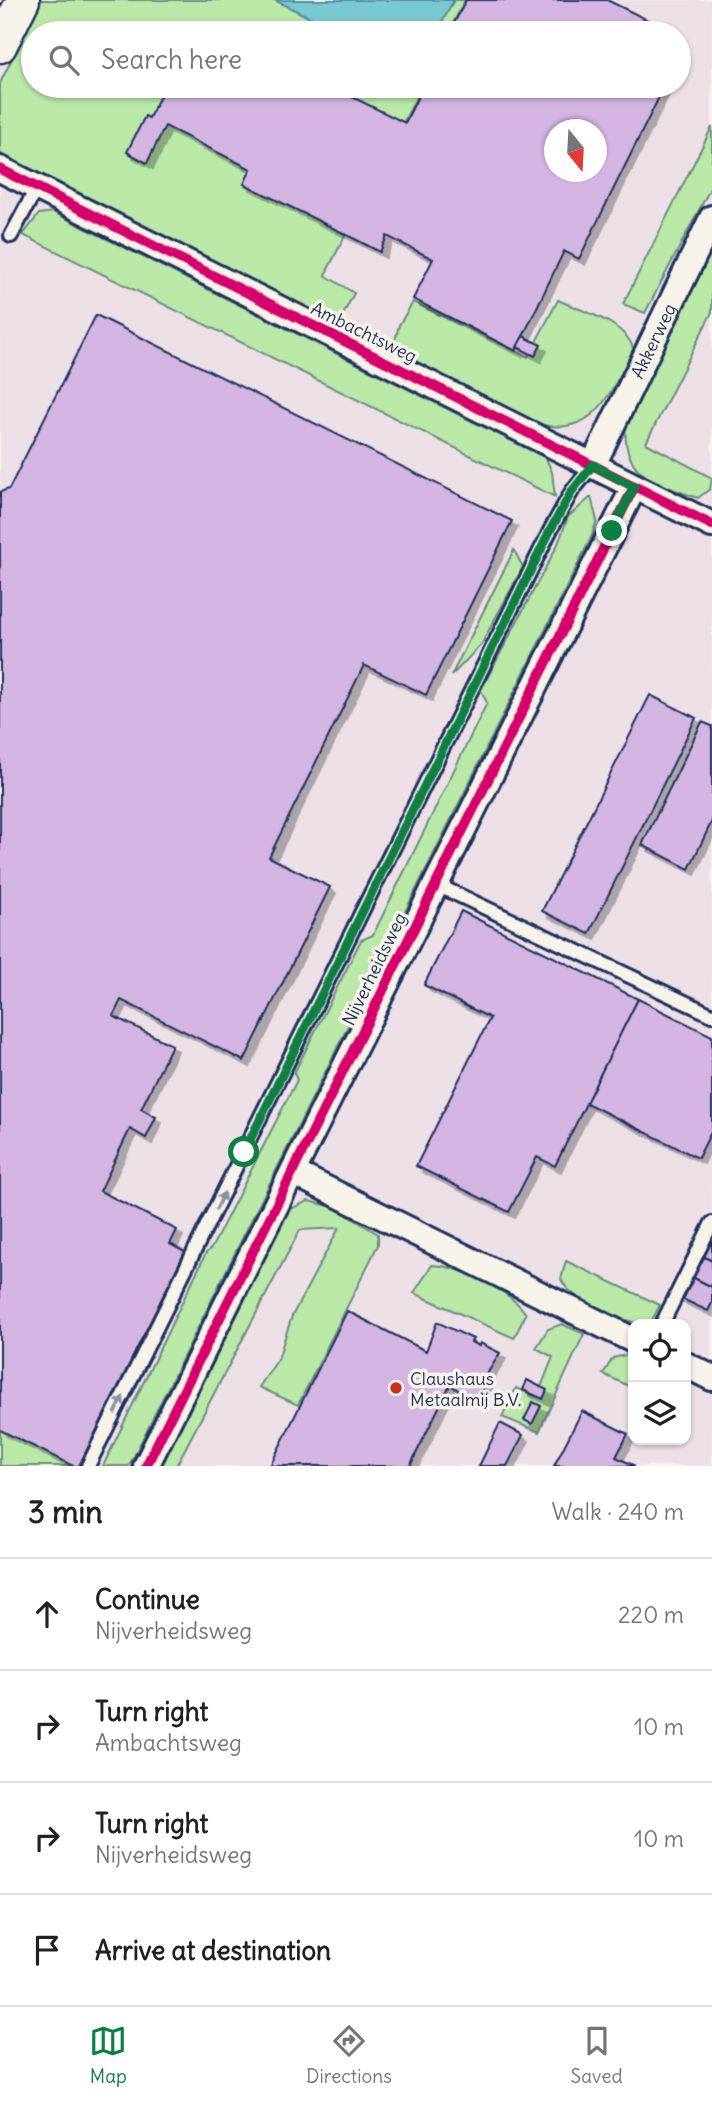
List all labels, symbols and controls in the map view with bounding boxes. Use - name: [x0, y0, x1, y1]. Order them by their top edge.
- search box: [21, 21, 691, 98]
- icon: search: [45, 41, 83, 79]
- text: Search here: [101, 43, 242, 76]
- north arrow: [544, 119, 607, 182]
- street label: Ambachtsweg: [307, 296, 421, 368]
- street label: Akkerweg: [625, 299, 681, 382]
- route end: [596, 515, 627, 546]
- street label: Nijverheidsweg: [337, 909, 411, 1029]
- route start: [228, 1136, 259, 1167]
- one-way arrow: [214, 1191, 225, 1211]
- map controls: [628, 1319, 691, 1445]
- button: locate: [628, 1319, 691, 1382]
- place label: Claushaus Metaalmij B.V.: [410, 1367, 522, 1411]
- marker: Claushaus Metaalmij B.V.: [388, 1380, 404, 1396]
- button: layers: [628, 1382, 691, 1445]
- one-way arrow: [113, 1395, 124, 1415]
- text: 3 min: [28, 1493, 103, 1531]
- text: Walk · 240 m: [551, 1497, 684, 1526]
- text: Continue: [95, 1583, 200, 1616]
- icon: ahead: [28, 1595, 66, 1633]
- text: 220 m: [618, 1600, 684, 1629]
- text: Nijverheidsweg: [95, 1616, 252, 1645]
- text: Turn right: [95, 1695, 208, 1728]
- icon: right: [28, 1707, 66, 1745]
- text: 10 m: [634, 1712, 684, 1741]
- text: Ambachtsweg: [95, 1728, 242, 1757]
- text: Turn right: [95, 1807, 208, 1840]
- icon: right: [28, 1819, 66, 1857]
- text: 10 m: [634, 1824, 684, 1853]
- text: Nijverheidsweg: [95, 1840, 252, 1869]
- icon: arrive: [28, 1931, 66, 1969]
- text: Arrive at destination: [95, 1934, 331, 1967]
- tab: Map: [89, 2022, 127, 2088]
- tab: Directions: [306, 2022, 392, 2088]
- tab: Saved: [571, 2022, 623, 2088]

